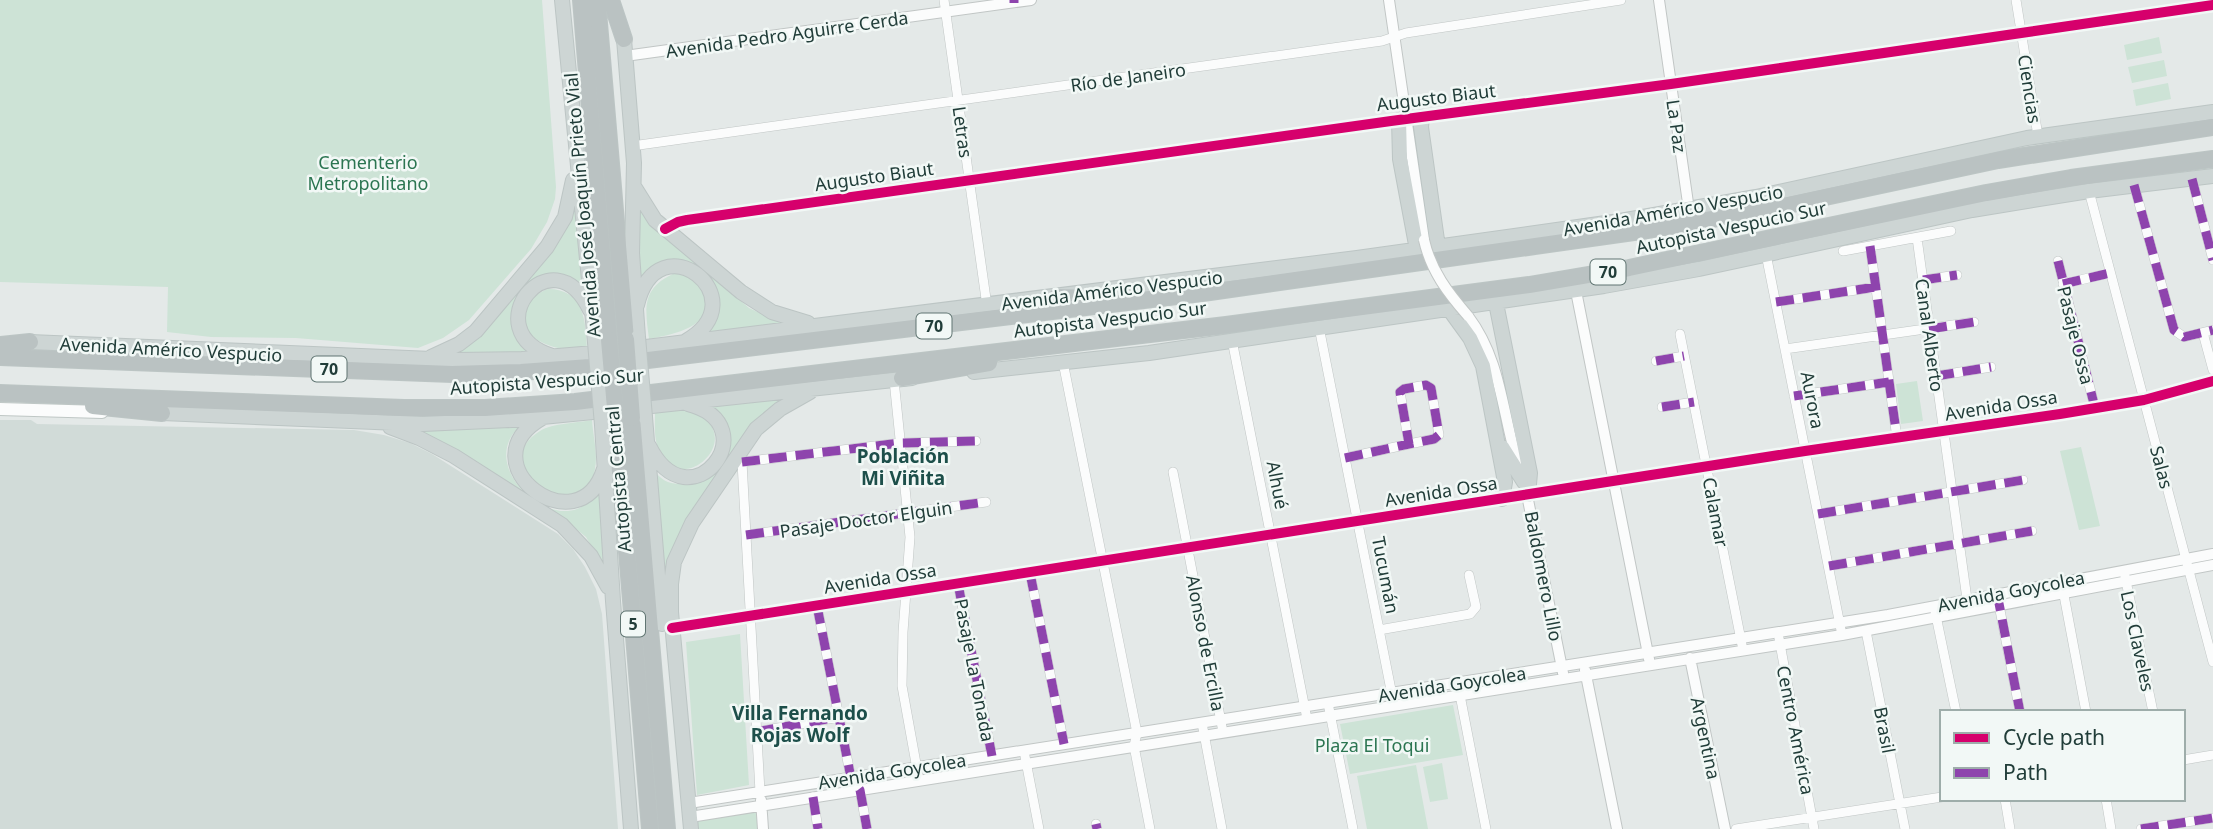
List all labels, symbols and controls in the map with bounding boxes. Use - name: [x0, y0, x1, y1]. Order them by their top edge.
- street label: Avenida Pedro Aguirre Cerda: [664, 5, 910, 63]
- street label: Ciencias: [2013, 53, 2047, 125]
- street label: Río de Janeiro: [1069, 57, 1187, 97]
- street label: Avenida José Joaquín Prieto Vial: [558, 72, 606, 338]
- street label: Augusto Biaut: [1375, 78, 1497, 116]
- street label: La Paz: [1661, 98, 1693, 154]
- street label: Letras: [948, 105, 978, 159]
- park label: Cementerio Metropolitano: [308, 150, 428, 195]
- street label: Augusto Biaut: [813, 156, 935, 196]
- street label: Avenida Américo Vespucio: [1561, 179, 1785, 241]
- street label: Autopista Vespucio Sur: [1633, 195, 1829, 259]
- road number: 70: [1590, 260, 1626, 284]
- street label: Avenida Américo Vespucio: [1000, 265, 1224, 315]
- street label: Canal Alberto: [1910, 277, 1950, 393]
- street label: Pasaje Ossa: [2052, 283, 2100, 387]
- street label: Autopista Vespucio Sur: [1012, 295, 1208, 343]
- road number: 70: [916, 314, 951, 338]
- street label: Avenida Américo Vespucio: [59, 331, 283, 367]
- road number: 70: [312, 356, 346, 382]
- street label: Autopista Vespucio Sur: [449, 362, 645, 400]
- street label: Aurora: [1796, 369, 1830, 431]
- street label: Avenida Ossa: [1943, 384, 2059, 426]
- street label: Autopista Central: [600, 405, 636, 553]
- district label: Población Mi Viñita: [857, 443, 949, 491]
- street label: Salas: [2145, 443, 2179, 491]
- street label: Alhué: [1262, 459, 1294, 511]
- street label: Avenida Ossa: [1383, 470, 1499, 512]
- street label: Calamar: [1697, 475, 1735, 549]
- street label: Pasaje Doctor Elguin: [778, 495, 954, 543]
- street label: Baldomero Lillo: [1520, 509, 1568, 643]
- street label: Tucumán: [1367, 534, 1405, 616]
- street label: Avenida Ossa: [822, 557, 938, 599]
- street label: Avenida Goycolea: [1935, 565, 2087, 617]
- street label: Alonso de Ercilla: [1181, 573, 1231, 713]
- street label: Los Claveles: [2116, 588, 2160, 694]
- street label: Pasaje La Tonada: [949, 596, 1001, 744]
- road number: 5: [621, 611, 645, 636]
- street label: Avenida Goycolea: [1376, 660, 1528, 708]
- street label: Centro América: [1772, 663, 1820, 797]
- street label: Argentina: [1686, 695, 1726, 781]
- district label: Villa Fernando Rojas Wolf: [732, 700, 868, 748]
- street label: Brasil: [1869, 705, 1901, 755]
- legend: [1940, 710, 2185, 801]
- text: Cycle path: [2003, 723, 2105, 751]
- park label: Plaza El Toqui: [1315, 733, 1429, 757]
- street label: Avenida Goycolea: [816, 747, 968, 795]
- text: Path: [2003, 758, 2048, 786]

